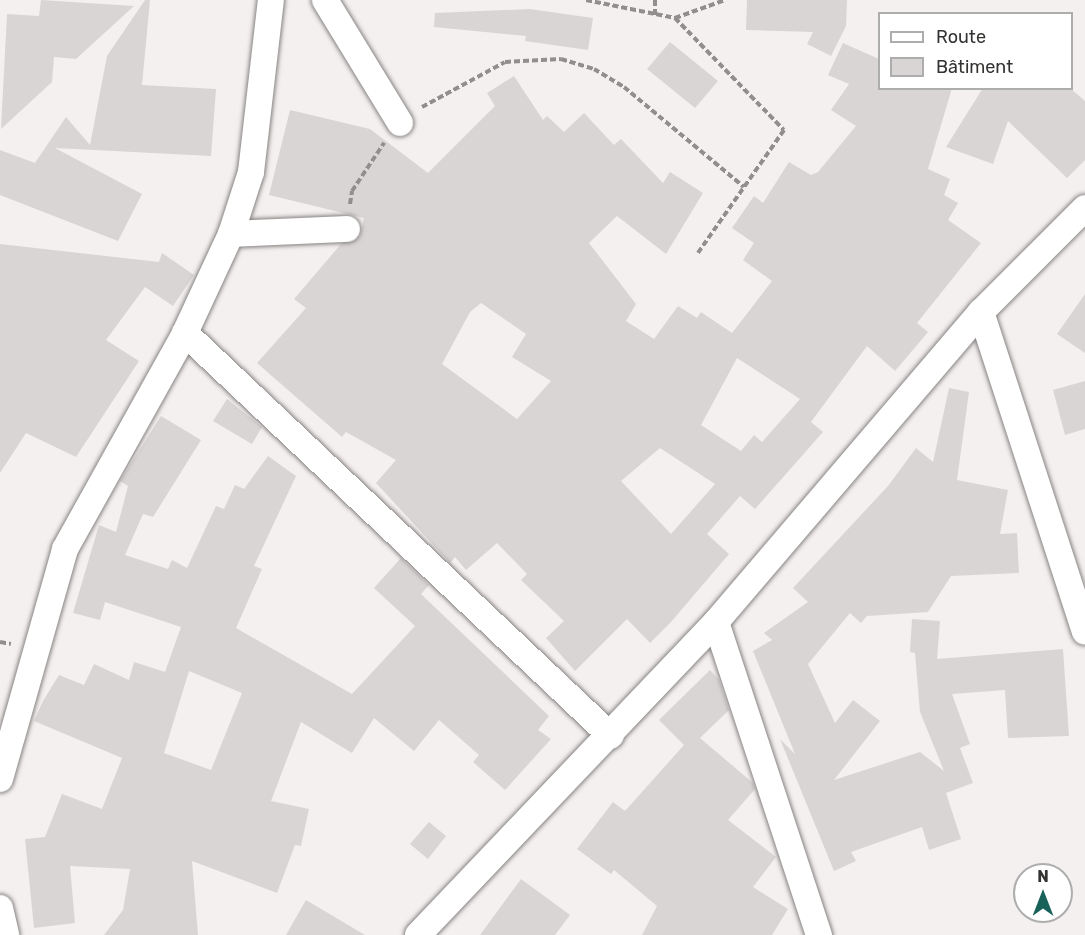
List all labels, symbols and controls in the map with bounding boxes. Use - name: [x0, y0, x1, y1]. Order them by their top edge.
- legend: [878, 12, 1073, 90]
- text: Route: [936, 26, 986, 48]
- text: Bâtiment: [936, 56, 1013, 78]
- north arrow: [1013, 863, 1073, 923]
- text: N: [1037, 867, 1049, 886]

